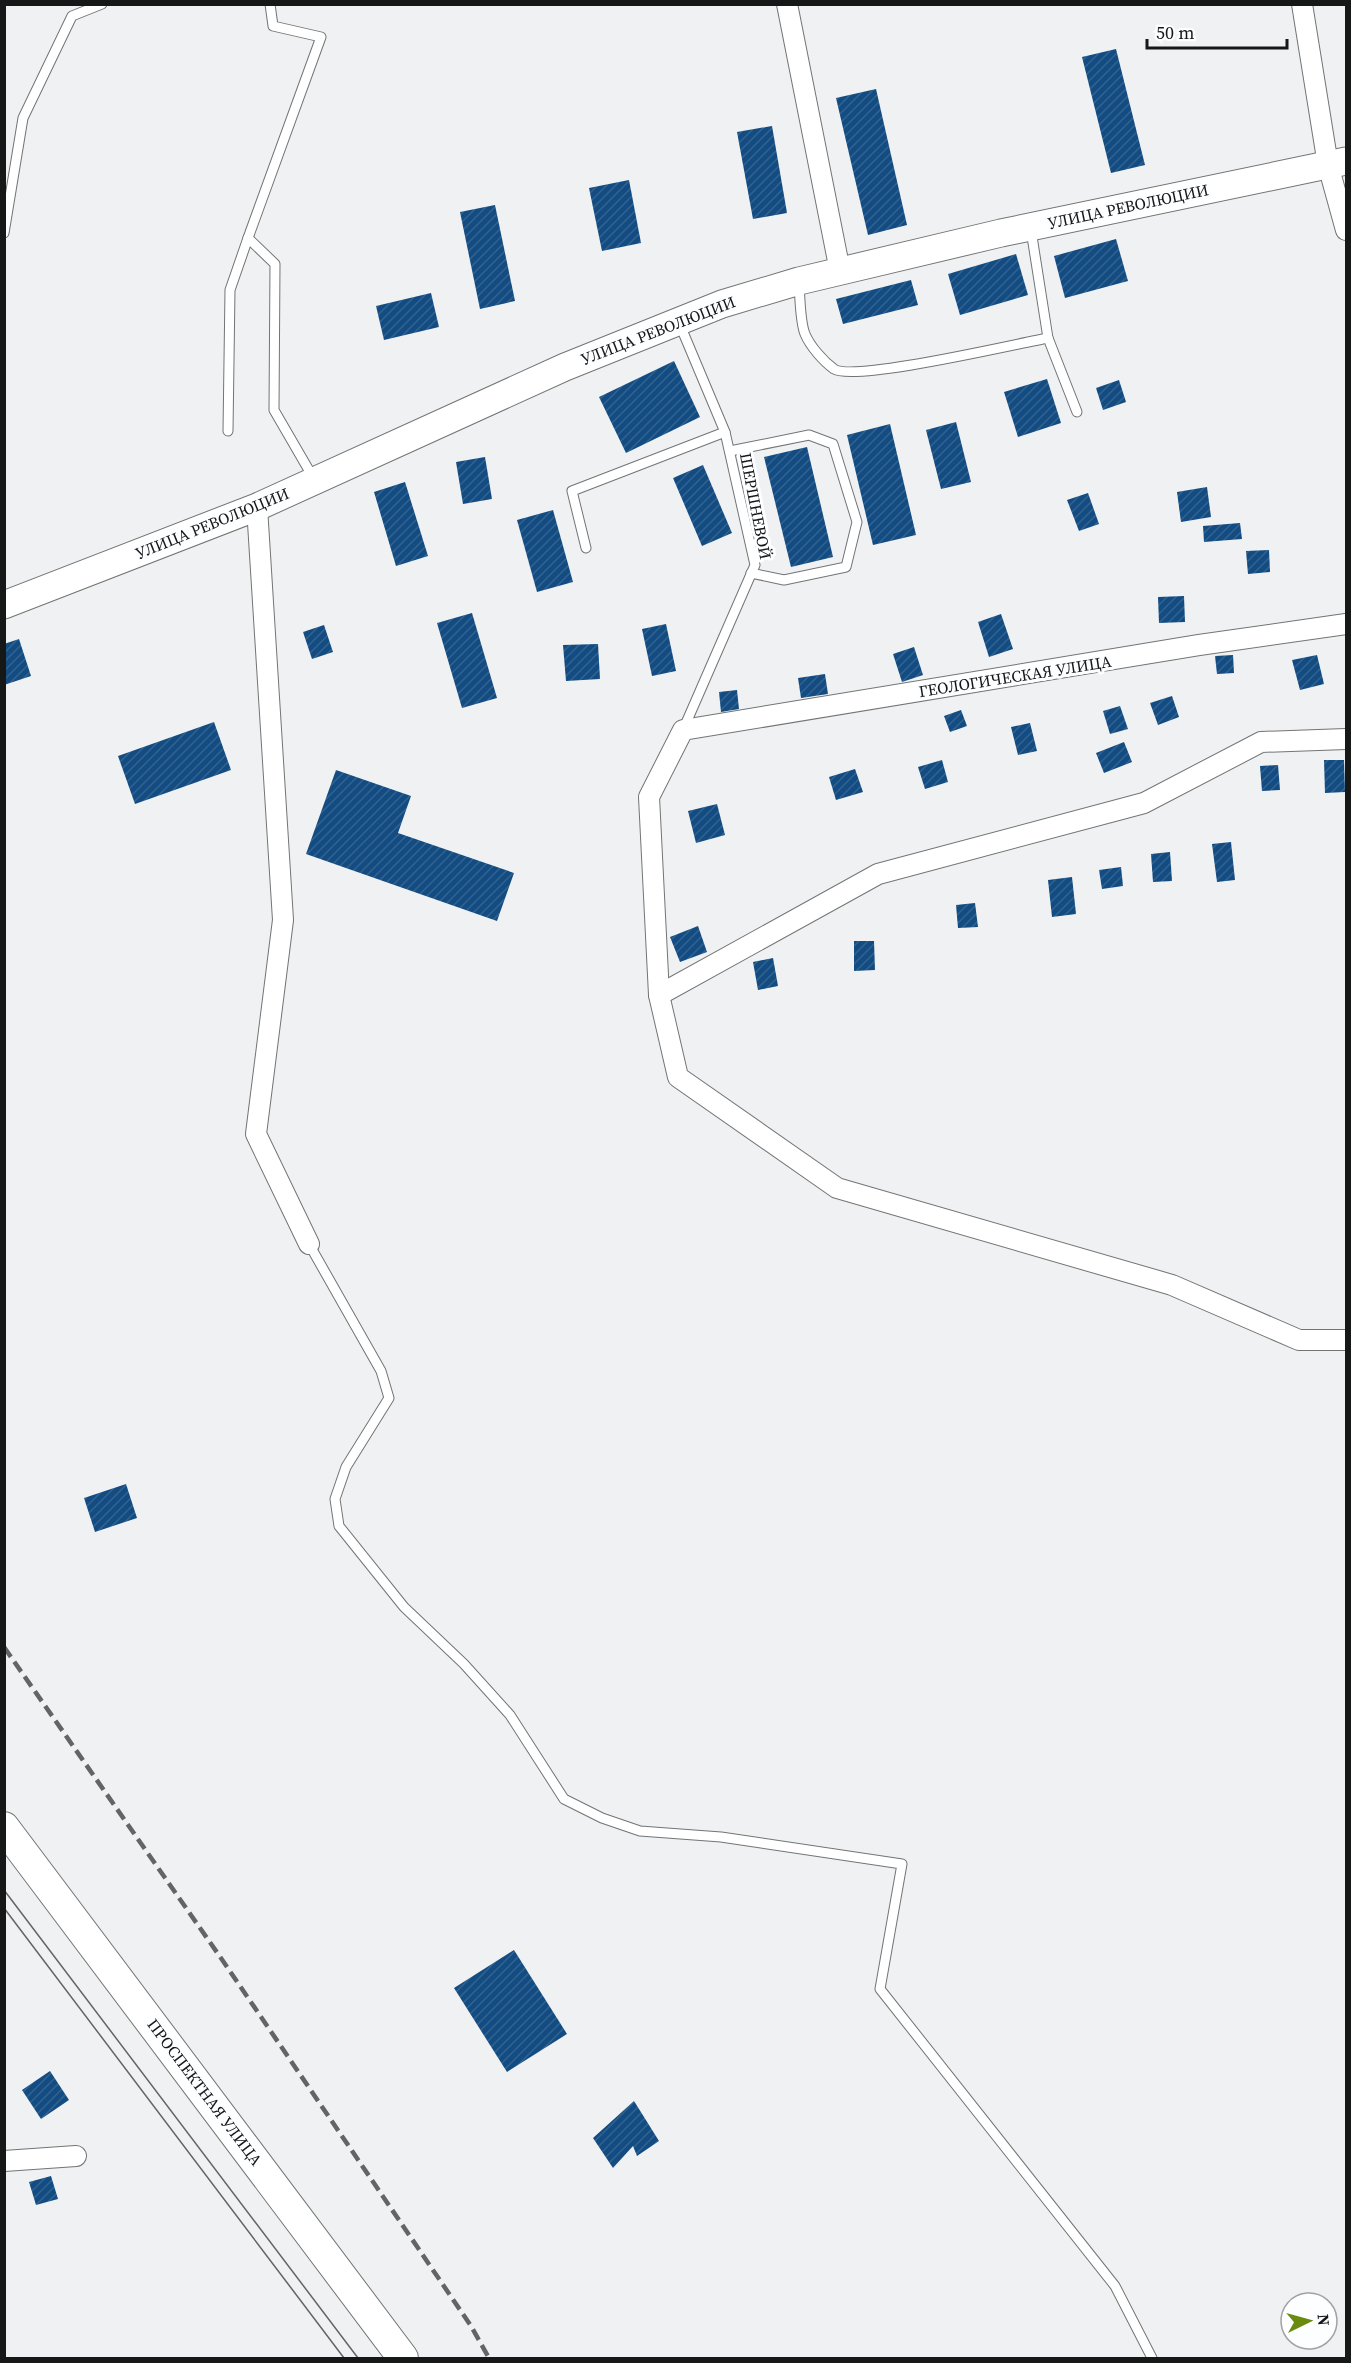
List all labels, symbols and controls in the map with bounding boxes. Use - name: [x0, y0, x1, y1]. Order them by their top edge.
- scale bar: [1147, 12, 1286, 50]
- text: 50 m: [1156, 20, 1194, 45]
- street label: УЛИЦА РЕВОЛЮЦИИ: [1045, 178, 1211, 234]
- street label: УЛИЦА РЕВОЛЮЦИИ: [577, 290, 739, 370]
- street label: ШЕРШНЕВОЙ: [735, 451, 777, 561]
- street label: УЛИЦА РЕВОЛЮЦИИ: [132, 482, 292, 564]
- street label: ГЕОЛОГИЧЕСКАЯ УЛИЦА: [917, 650, 1113, 702]
- street label: ПРОСПЕКТНАЯ УЛИЦА: [142, 2014, 268, 2170]
- north arrow: [1279, 2291, 1339, 2351]
- text: N: [1312, 2313, 1335, 2327]

